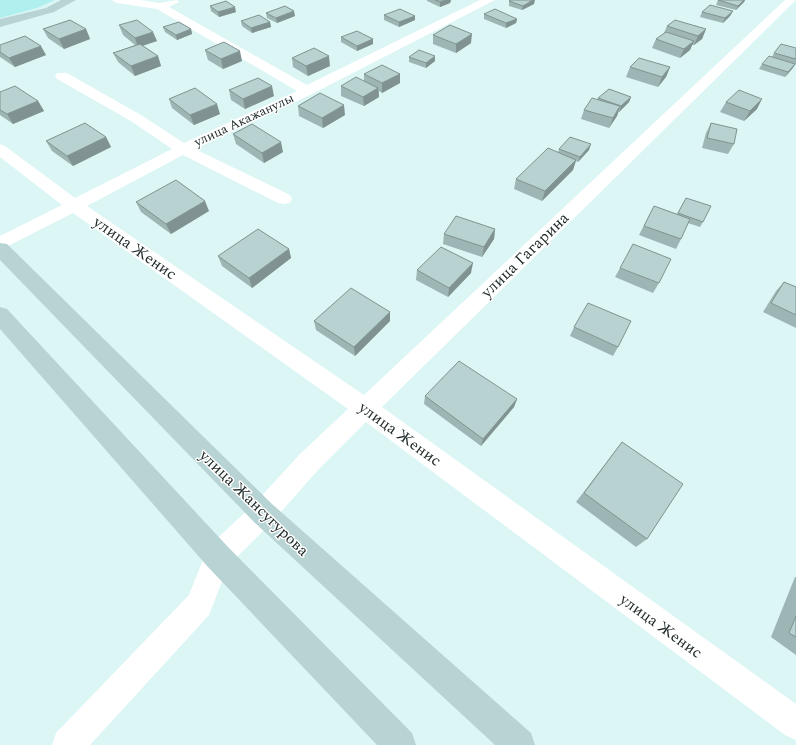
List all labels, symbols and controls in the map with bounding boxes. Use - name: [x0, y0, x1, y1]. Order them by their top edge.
- street label: улица Акажанулы: [190, 88, 297, 152]
- street label: улица Гагарина: [475, 206, 575, 304]
- street label: улица Женис: [87, 210, 182, 286]
- street label: улица Женис: [353, 395, 446, 472]
- street label: улица Жансугурова: [193, 443, 314, 562]
- street label: улица Женис: [614, 587, 707, 664]

